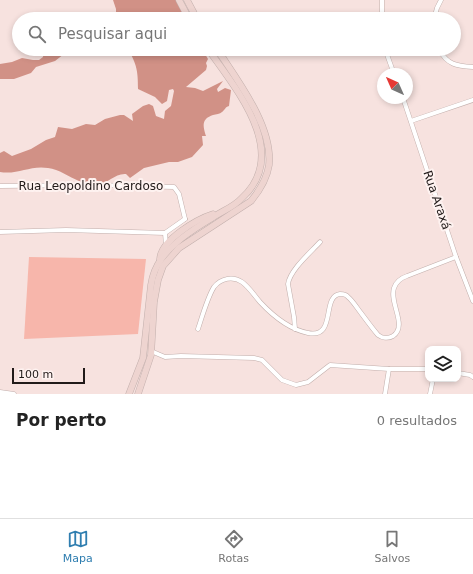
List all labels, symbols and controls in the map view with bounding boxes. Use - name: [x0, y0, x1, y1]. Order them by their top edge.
- search box: [12, 12, 461, 56]
- icon: search: [26, 23, 48, 45]
- text: Pesquisar aqui: [58, 25, 167, 43]
- north arrow: [377, 68, 413, 104]
- street label: Rua Araxá: [420, 169, 454, 231]
- street label: Rua Leopoldino Cardoso: [19, 179, 163, 193]
- map controls: [425, 346, 461, 382]
- button: layers: [425, 346, 461, 382]
- scale bar: [12, 366, 85, 385]
- text: 100 m: [18, 368, 53, 381]
- text: Por perto: [16, 410, 106, 430]
- text: 0 resultados: [377, 413, 457, 428]
- tab: Mapa: [63, 528, 93, 565]
- tab: Rotas: [218, 528, 249, 565]
- tab: Salvos: [374, 528, 410, 565]

